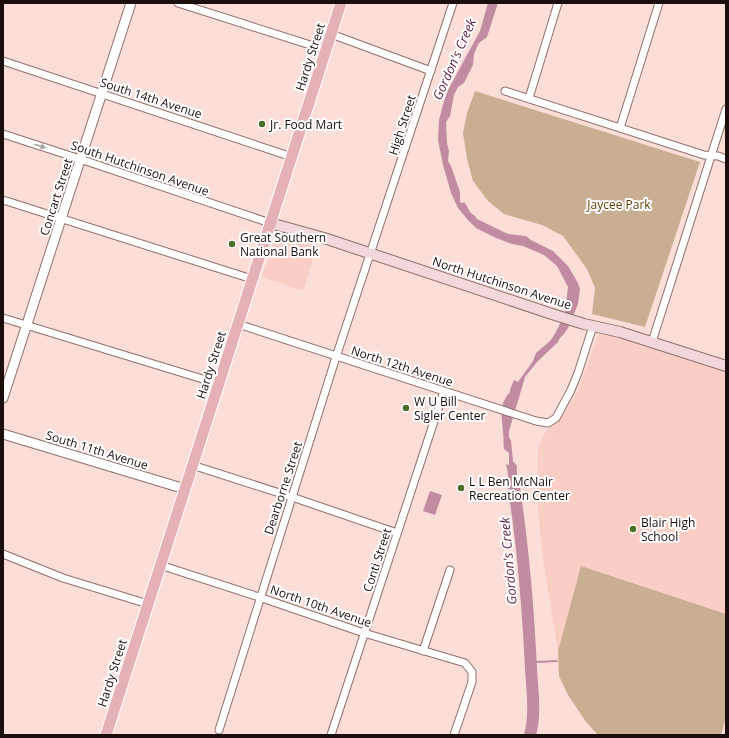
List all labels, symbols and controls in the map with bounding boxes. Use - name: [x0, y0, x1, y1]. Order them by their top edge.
- water label: Gordon's Creek: [428, 15, 480, 103]
- street label: Hardy Street: [291, 21, 329, 93]
- street label: South 14th Avenue: [98, 74, 204, 123]
- street label: High Street: [384, 93, 420, 157]
- place label: Jr. Food Mart: [269, 116, 342, 133]
- marker: Jr. Food Mart: [257, 119, 267, 129]
- street label: South Hutchinson Avenue: [69, 136, 212, 200]
- one-way arrow: [35, 143, 47, 149]
- street label: Concart Street: [35, 156, 77, 238]
- park label: Jaycee Park: [586, 196, 651, 213]
- place label: Great Southern National Bank: [240, 229, 326, 260]
- marker: Great Southern National Bank: [227, 239, 237, 249]
- street label: North Hutchinson Avenue: [430, 252, 574, 314]
- street label: Hardy Street: [192, 329, 230, 401]
- street label: North 12th Avenue: [349, 342, 455, 391]
- place label: W U Bill Sigler Center: [414, 393, 486, 424]
- marker: W U Bill Sigler Center: [401, 403, 411, 413]
- street label: South 11th Avenue: [44, 426, 150, 474]
- street label: Dearborne Street: [260, 439, 306, 537]
- place label: L L Ben McNair Recreation Center: [469, 473, 570, 504]
- marker: L L Ben McNair Recreation Center: [456, 483, 466, 493]
- place label: Blair High School: [641, 514, 695, 545]
- water label: Gordon's Creek: [495, 516, 521, 605]
- marker: Blair High School: [628, 524, 638, 534]
- street label: Conti Street: [359, 526, 395, 594]
- street label: North 10th Avenue: [268, 581, 374, 631]
- street label: Hardy Street: [93, 637, 131, 709]

